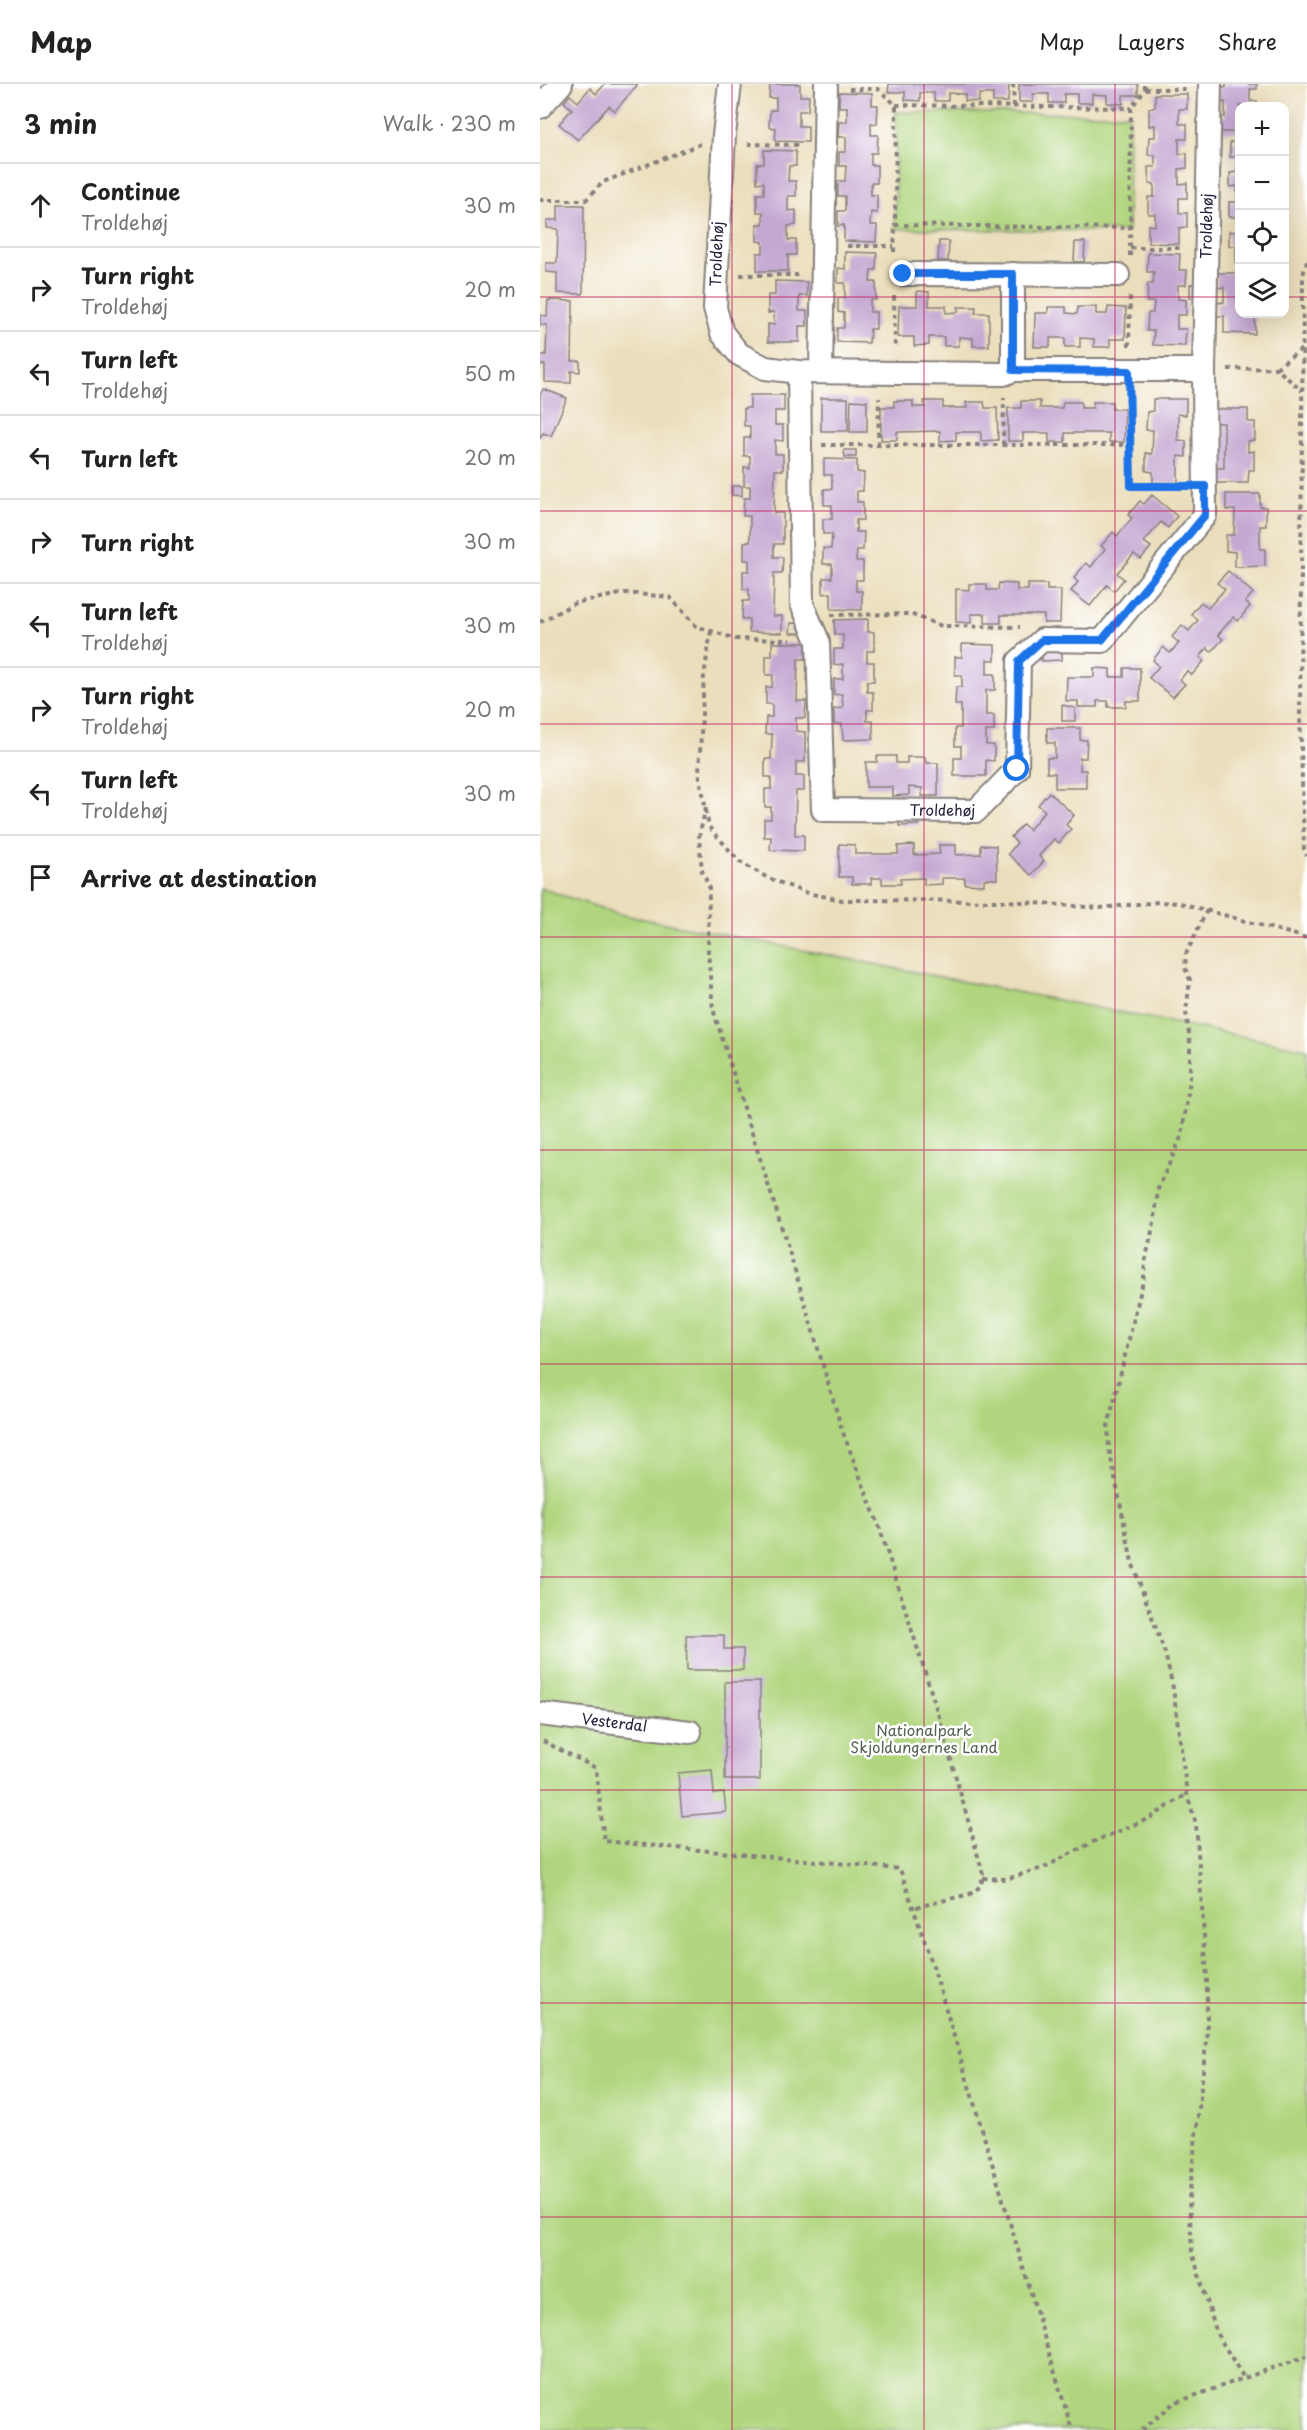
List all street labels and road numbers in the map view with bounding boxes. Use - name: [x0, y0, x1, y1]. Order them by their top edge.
- street label: Troldehøj: [1193, 193, 1218, 259]
- street label: Troldehøj: [703, 221, 728, 287]
- street label: Troldehøj: [910, 798, 975, 821]
- street label: Vesterdal: [580, 1706, 649, 1737]

